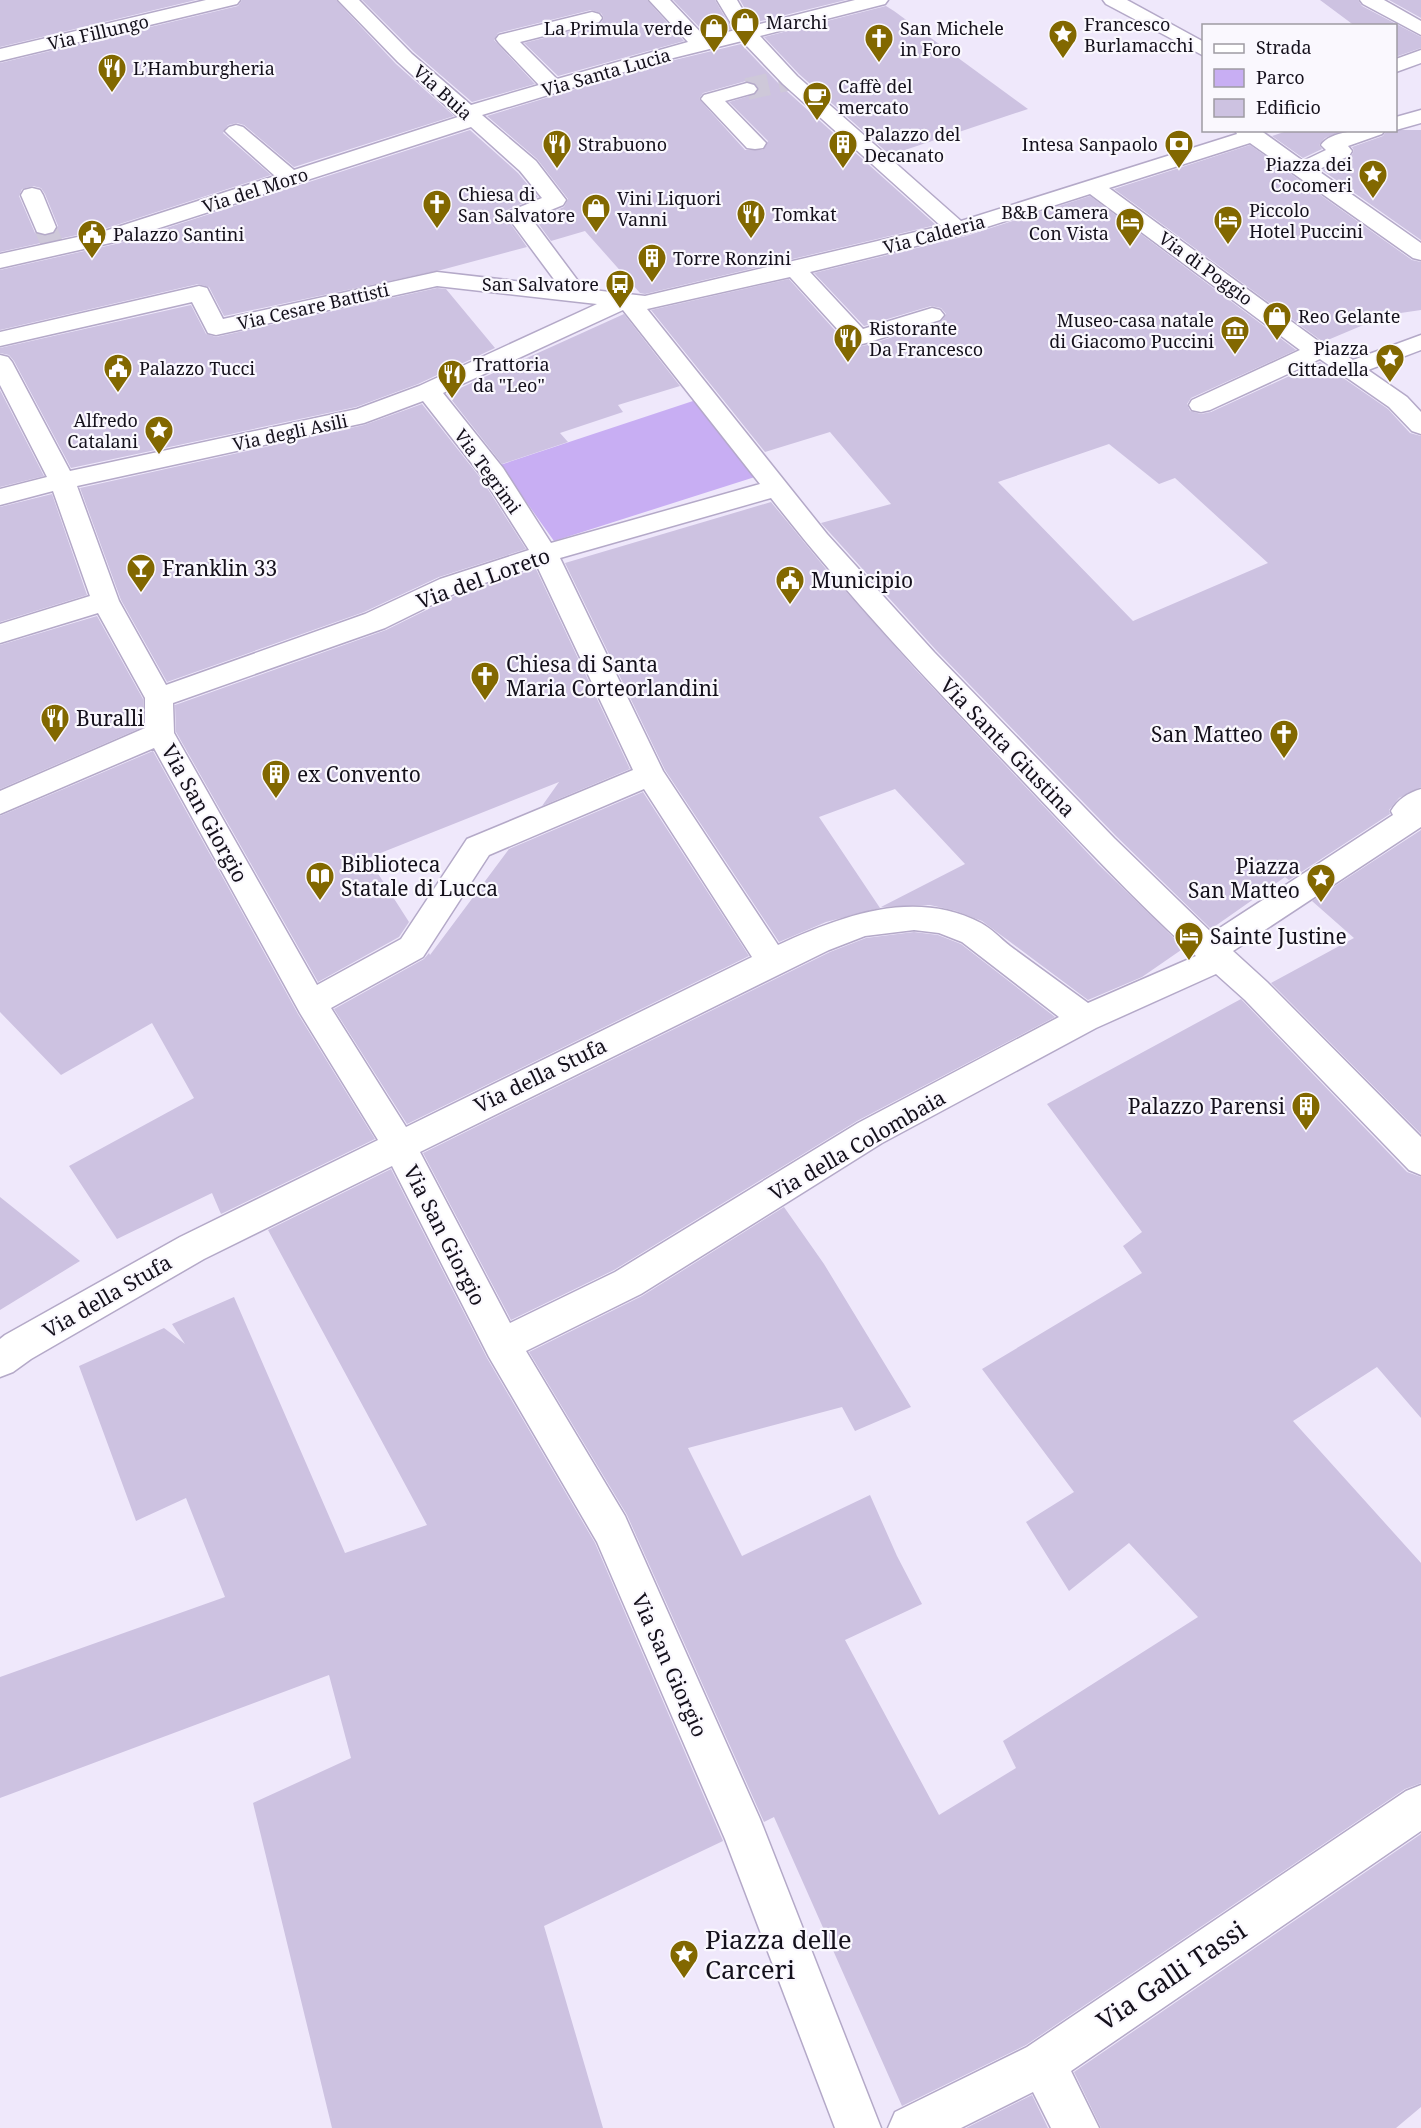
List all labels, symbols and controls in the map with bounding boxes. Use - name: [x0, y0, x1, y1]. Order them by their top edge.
- shop icon: Marchi: [729, 6, 761, 48]
- street label: Via Fillungo: [45, 9, 151, 55]
- place label: Marchi: [766, 10, 828, 34]
- shop icon: La Primula verde: [698, 12, 730, 54]
- place label: Francesco Burlamacchi: [1084, 12, 1194, 57]
- place label: La Primula verde: [544, 16, 693, 40]
- place label: San Michele in Foro: [900, 16, 1004, 61]
- place icon: Francesco Burlamacchi: [1047, 18, 1079, 60]
- church icon: San Michele in Foro: [863, 22, 895, 64]
- legend: [1202, 24, 1397, 132]
- text: Strada: [1256, 35, 1312, 59]
- street label: Via Santa Lucia: [539, 42, 673, 102]
- restaurant icon: L’Hamburgheria: [96, 52, 128, 94]
- place label: L’Hamburgheria: [133, 56, 275, 80]
- street label: Via Buia: [408, 59, 478, 125]
- text: Parco: [1256, 65, 1305, 89]
- place label: Caffè del mercato: [838, 74, 913, 119]
- cafe icon: Caffè del mercato: [801, 80, 833, 122]
- text: Edificio: [1256, 95, 1321, 119]
- place label: Palazzo del Decanato: [864, 122, 961, 167]
- restaurant icon: Strabuono: [541, 128, 573, 170]
- building icon: Palazzo del Decanato: [827, 128, 859, 170]
- bank icon: Intesa Sanpaolo: [1163, 128, 1195, 170]
- place label: Strabuono: [578, 132, 667, 156]
- place label: Intesa Sanpaolo: [1022, 132, 1158, 156]
- place label: Piazza dei Cocomeri: [1266, 152, 1352, 197]
- place icon: Piazza dei Cocomeri: [1357, 158, 1389, 200]
- street label: Via del Moro: [199, 162, 311, 218]
- place label: Chiesa di San Salvatore: [458, 182, 575, 227]
- place label: Vini Liquori Vanni: [617, 186, 721, 231]
- church icon: Chiesa di San Salvatore: [421, 188, 453, 230]
- shop icon: Vini Liquori Vanni: [580, 192, 612, 234]
- restaurant icon: Tomkat: [735, 198, 767, 240]
- place label: Piccolo Hotel Puccini: [1249, 198, 1363, 243]
- place label: B&B Camera Con Vista: [1001, 200, 1109, 245]
- place label: Tomkat: [772, 202, 837, 226]
- hotel icon: Piccolo Hotel Puccini: [1212, 204, 1244, 246]
- hotel icon: B&B Camera Con Vista: [1114, 206, 1146, 248]
- street label: Via Calderia: [880, 209, 988, 259]
- public building icon: Palazzo Santini: [76, 218, 108, 260]
- place label: Palazzo Santini: [113, 222, 244, 246]
- street label: Via di Poggio: [1154, 226, 1258, 310]
- building icon: Torre Ronzini: [636, 242, 668, 284]
- place label: Torre Ronzini: [673, 246, 791, 270]
- bus stop icon: San Salvatore: [604, 268, 636, 310]
- place label: San Salvatore: [482, 272, 599, 296]
- street label: Via Cesare Battisti: [235, 277, 391, 335]
- shop icon: Reo Gelante: [1261, 300, 1293, 342]
- place label: Reo Gelante: [1298, 304, 1400, 328]
- place label: Museo-casa natale di Giacomo Puccini: [1049, 308, 1214, 353]
- museum icon: Museo-casa natale di Giacomo Puccini: [1219, 314, 1251, 356]
- place label: Ristorante Da Francesco: [869, 316, 983, 361]
- restaurant icon: Ristorante Da Francesco: [832, 322, 864, 364]
- place label: Piazza Cittadella: [1287, 336, 1369, 381]
- place icon: Piazza Cittadella: [1374, 342, 1406, 384]
- public building icon: Palazzo Tucci: [102, 352, 134, 394]
- place label: Trattoria da "Leo": [473, 352, 550, 397]
- place label: Palazzo Tucci: [139, 356, 255, 380]
- restaurant icon: Trattoria da "Leo": [436, 358, 468, 400]
- place label: Alfredo Catalani: [67, 408, 138, 453]
- street label: Via degli Asili: [230, 408, 350, 456]
- place icon: Alfredo Catalani: [143, 414, 175, 456]
- street label: Via Tegrimi: [449, 424, 527, 518]
- street label: Via del Loreto: [412, 541, 554, 615]
- bar icon: Franklin 33: [125, 552, 157, 594]
- place label: Franklin 33: [162, 554, 277, 582]
- public building icon: Municipio: [774, 564, 806, 606]
- place label: Municipio: [811, 566, 913, 594]
- place label: Chiesa di Santa Maria Corteorlandini: [506, 650, 719, 702]
- church icon: Chiesa di Santa Maria Corteorlandini: [469, 660, 501, 702]
- street label: Via Santa Giustina: [934, 671, 1082, 823]
- restaurant icon: Buralli: [39, 702, 71, 744]
- place label: Buralli: [76, 704, 144, 732]
- church icon: San Matteo: [1268, 718, 1300, 760]
- place label: San Matteo: [1151, 720, 1263, 748]
- street label: Via San Giorgio: [155, 739, 255, 887]
- building icon: ex Convento: [260, 758, 292, 800]
- place label: ex Convento: [297, 760, 421, 788]
- place label: Biblioteca Statale di Lucca: [341, 850, 498, 902]
- place label: Piazza San Matteo: [1188, 852, 1300, 904]
- library icon: Biblioteca Statale di Lucca: [304, 860, 336, 902]
- place icon: Piazza San Matteo: [1305, 862, 1337, 904]
- hotel icon: Sainte Justine: [1173, 920, 1205, 962]
- place label: Sainte Justine: [1210, 922, 1347, 950]
- street label: Via della Stufa: [469, 1031, 611, 1119]
- street label: Via della Colombaia: [764, 1083, 950, 1207]
- building icon: Palazzo Parensi: [1290, 1090, 1322, 1132]
- place label: Palazzo Parensi: [1128, 1092, 1285, 1120]
- street label: Via San Giorgio: [398, 1160, 492, 1310]
- street label: Via della Stufa: [37, 1248, 177, 1344]
- street label: Via San Giorgio: [626, 1589, 714, 1741]
- street label: Via Galli Tassi: [1089, 1912, 1253, 2038]
- place label: Piazza delle Carceri: [705, 1921, 852, 1987]
- place icon: Piazza delle Carceri: [668, 1938, 700, 1980]

